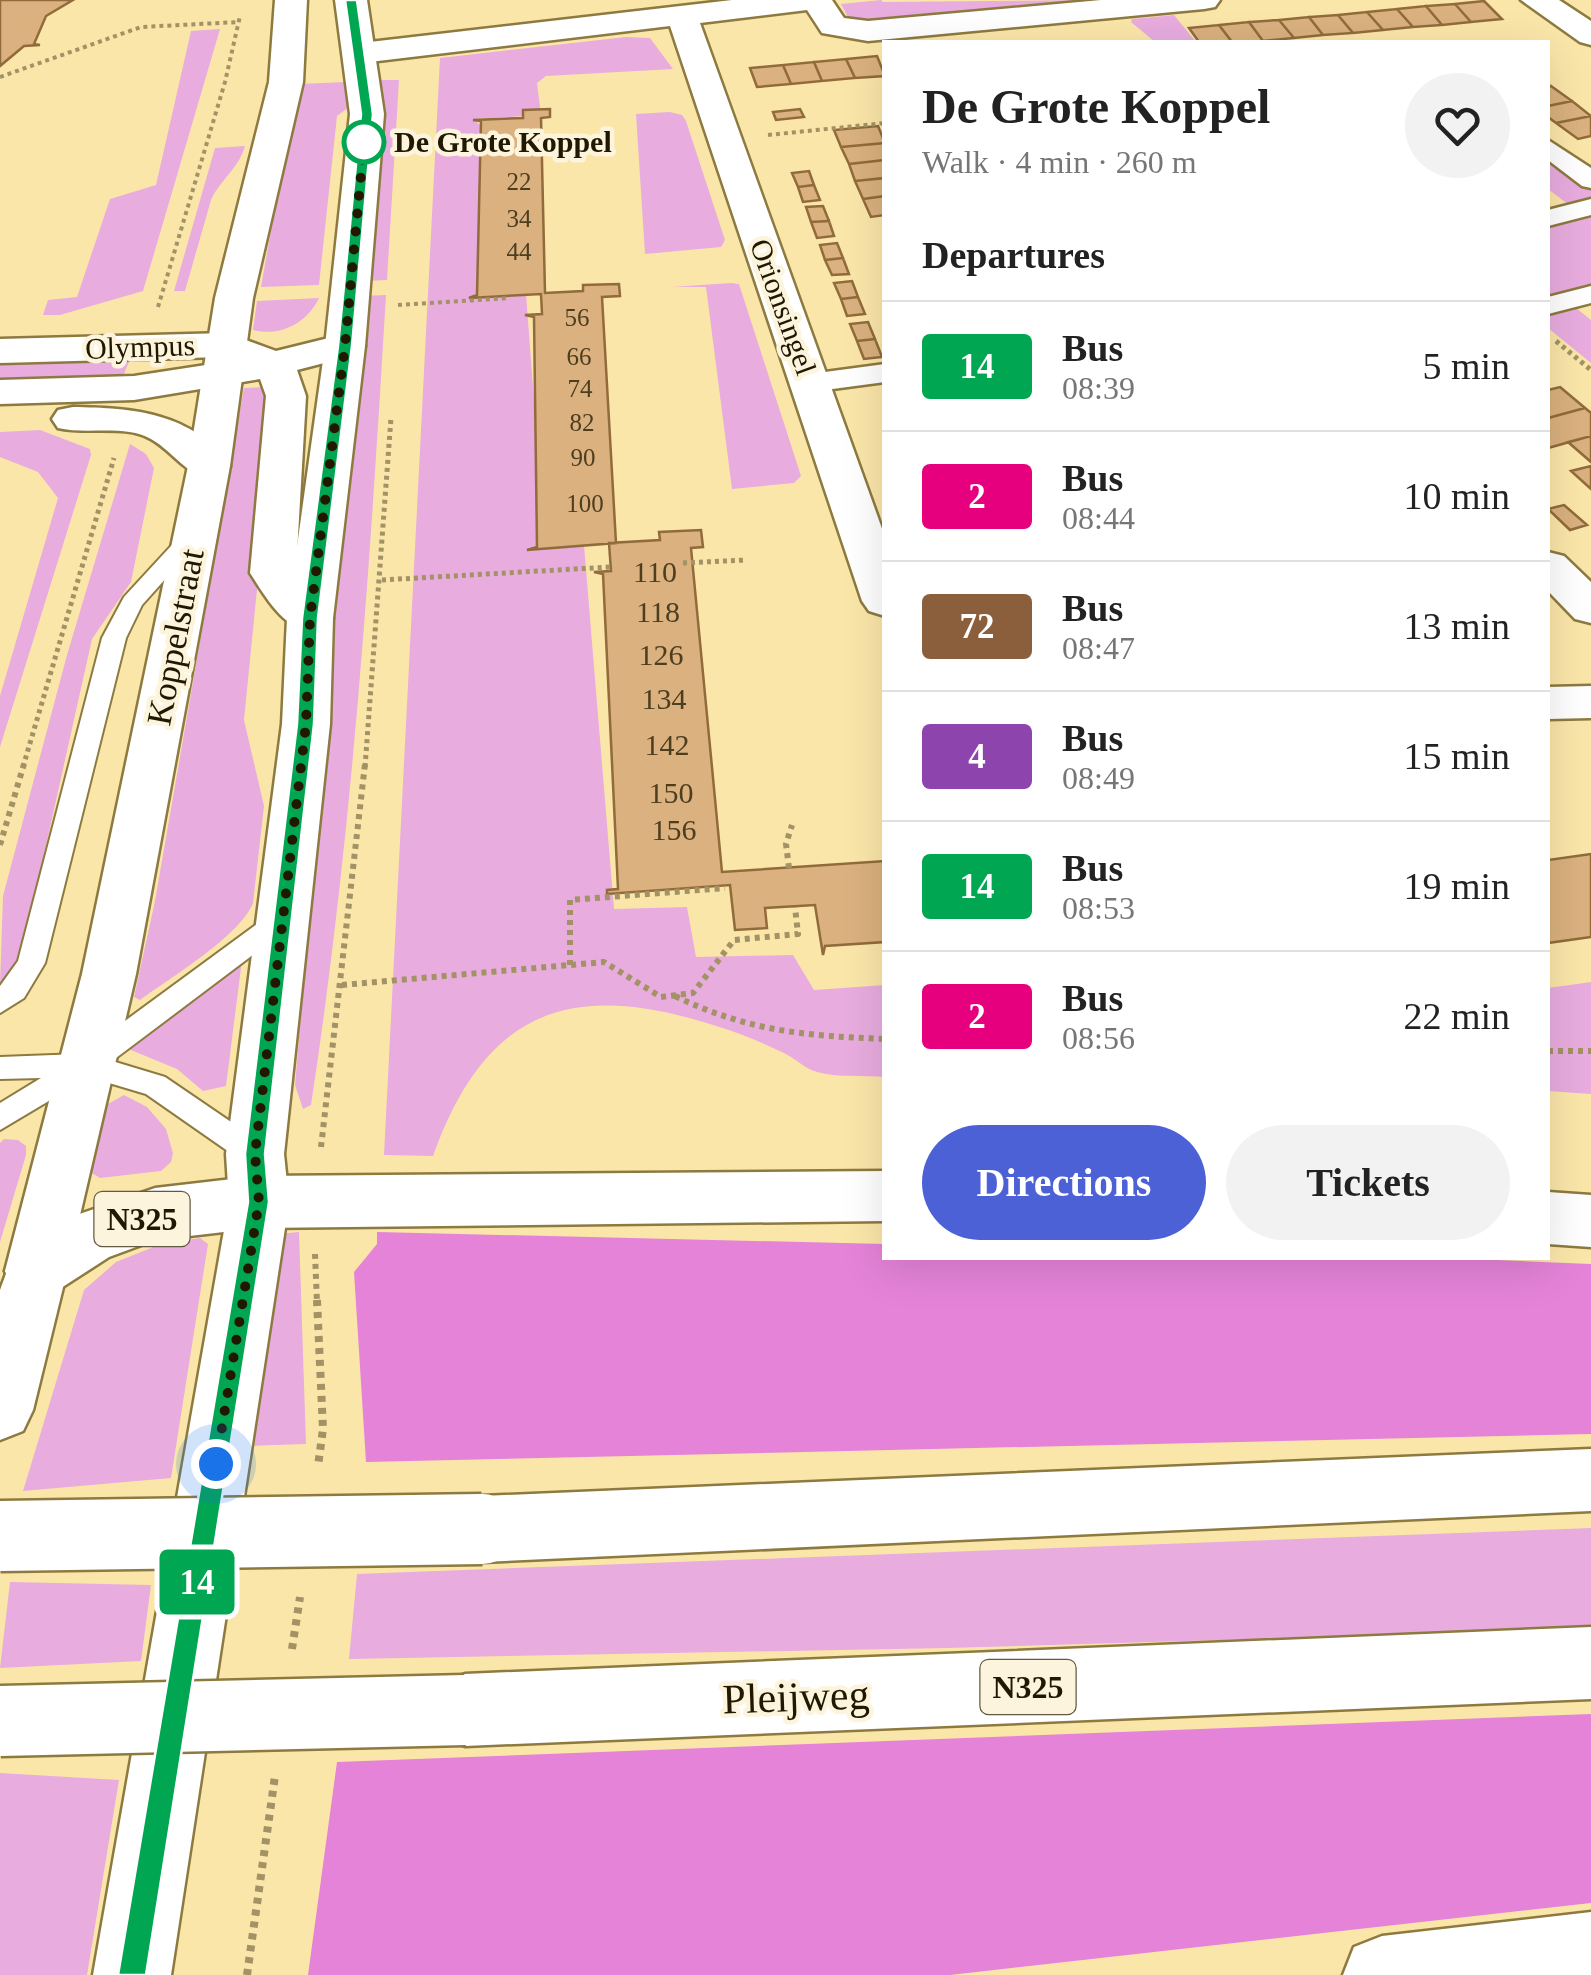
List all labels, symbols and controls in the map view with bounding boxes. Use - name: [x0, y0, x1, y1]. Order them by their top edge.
- button: heart: [1405, 73, 1510, 178]
- text: De Grote Koppel: [922, 80, 1270, 133]
- marker: De Grote Koppel: [343, 121, 385, 163]
- place label: De Grote Koppel: [394, 125, 612, 158]
- text: Walk · 4 min · 260 m: [922, 144, 1197, 180]
- house number: 22: [507, 168, 532, 195]
- house number: 34: [507, 205, 532, 232]
- text: Departures: [922, 234, 1105, 276]
- street label: Orionsingel: [744, 235, 823, 379]
- house number: 44: [507, 238, 532, 265]
- house number: 56: [565, 304, 590, 331]
- text: Bus: [1062, 327, 1123, 369]
- street label: Olympus: [84, 328, 196, 365]
- house number: 66: [567, 343, 592, 370]
- text: 5 min: [1422, 345, 1510, 387]
- text: 14: [960, 347, 995, 386]
- text: 08:39: [1062, 370, 1135, 406]
- house number: 74: [568, 375, 593, 402]
- house number: 82: [570, 409, 595, 436]
- house number: 90: [571, 444, 596, 471]
- text: Bus: [1062, 457, 1123, 499]
- text: 10 min: [1403, 475, 1510, 517]
- text: 2: [968, 477, 986, 516]
- house number: 100: [566, 490, 604, 517]
- text: 08:44: [1062, 500, 1135, 536]
- street label: Koppelstraat: [139, 545, 212, 729]
- house number: 110: [633, 555, 677, 588]
- text: Bus: [1062, 587, 1123, 629]
- house number: 118: [636, 595, 680, 628]
- text: 13 min: [1403, 605, 1510, 647]
- text: 72: [960, 607, 995, 646]
- text: 08:47: [1062, 630, 1135, 666]
- house number: 126: [639, 638, 684, 671]
- house number: 134: [642, 682, 687, 715]
- text: Bus: [1062, 717, 1123, 759]
- house number: 142: [645, 728, 690, 761]
- text: 15 min: [1403, 735, 1510, 777]
- text: 4: [968, 737, 986, 776]
- text: 08:49: [1062, 760, 1135, 796]
- house number: 150: [649, 776, 694, 809]
- house number: 156: [652, 813, 697, 846]
- text: Bus: [1062, 847, 1123, 889]
- text: 19 min: [1403, 865, 1510, 907]
- text: 14: [960, 867, 995, 906]
- text: 08:53: [1062, 890, 1135, 926]
- text: Bus: [1062, 977, 1123, 1019]
- text: 22 min: [1403, 995, 1510, 1037]
- text: 2: [968, 997, 986, 1036]
- text: 08:56: [1062, 1020, 1135, 1056]
- button: Directions: [922, 1125, 1206, 1240]
- button: Tickets: [1226, 1125, 1510, 1240]
- road number: N325: [94, 1192, 190, 1246]
- your location: [191, 1439, 241, 1489]
- line badge: 14: [152, 1550, 242, 1614]
- text: 14: [180, 1563, 215, 1602]
- road number: N325: [980, 1660, 1076, 1714]
- street label: Pleijweg: [722, 1671, 870, 1723]

